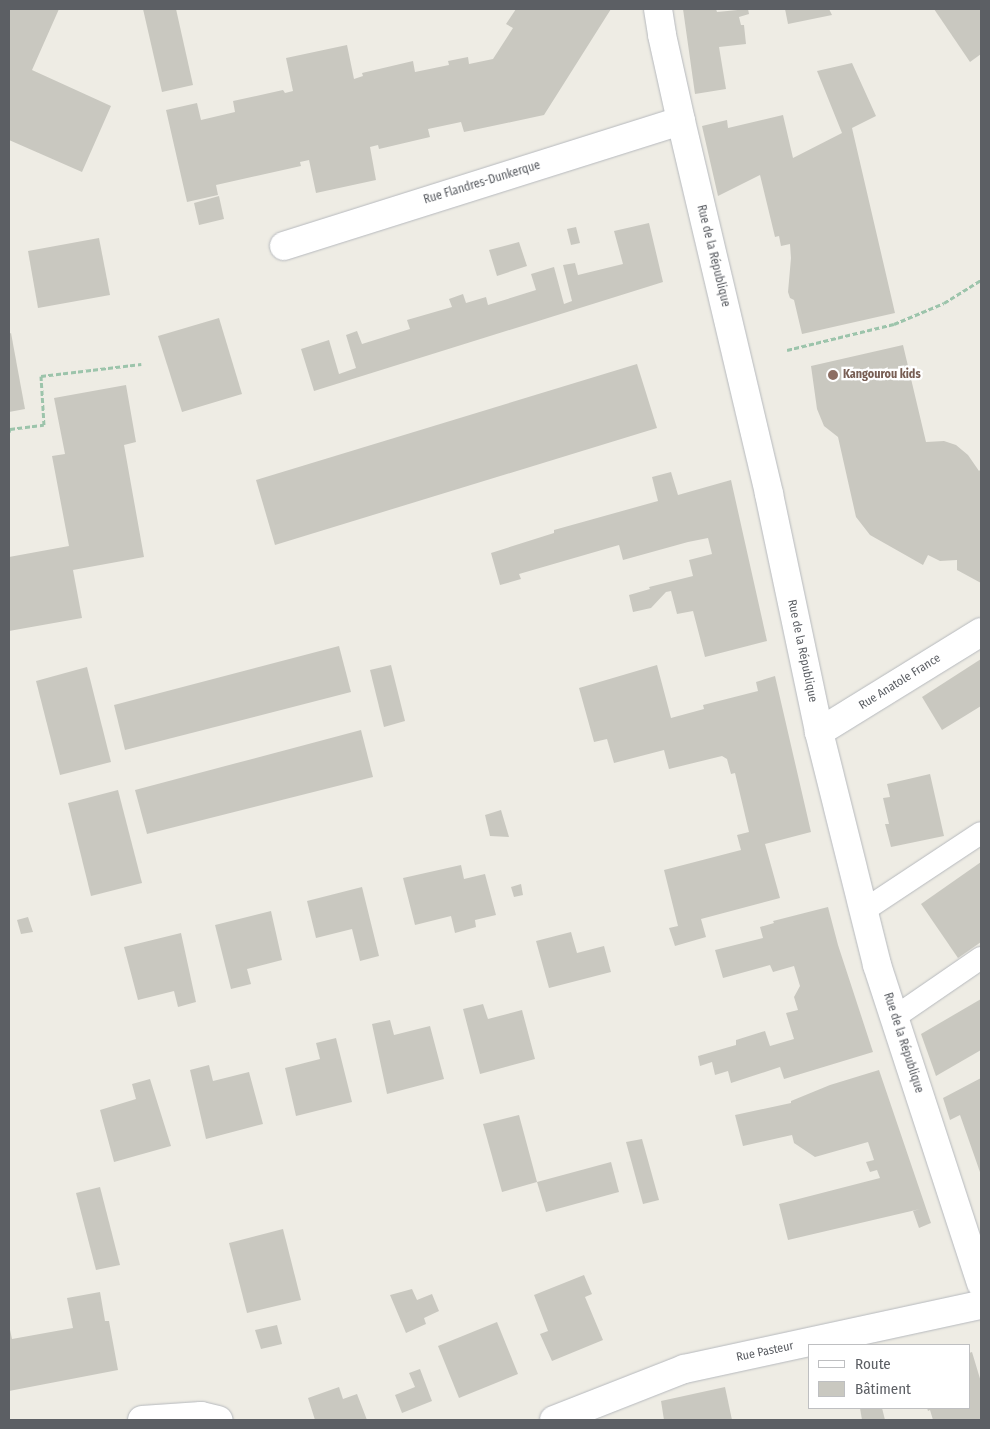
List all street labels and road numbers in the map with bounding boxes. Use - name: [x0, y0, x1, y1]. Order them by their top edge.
- street label: Rue Flandres-Dunkerque: [422, 158, 542, 208]
- street label: Rue de la République: [693, 203, 733, 309]
- street label: Rue de la République: [784, 598, 820, 704]
- street label: Rue Anatole France: [856, 651, 944, 713]
- street label: Rue de la République: [880, 991, 926, 1095]
- street label: Rue Pasteur: [735, 1339, 795, 1365]

